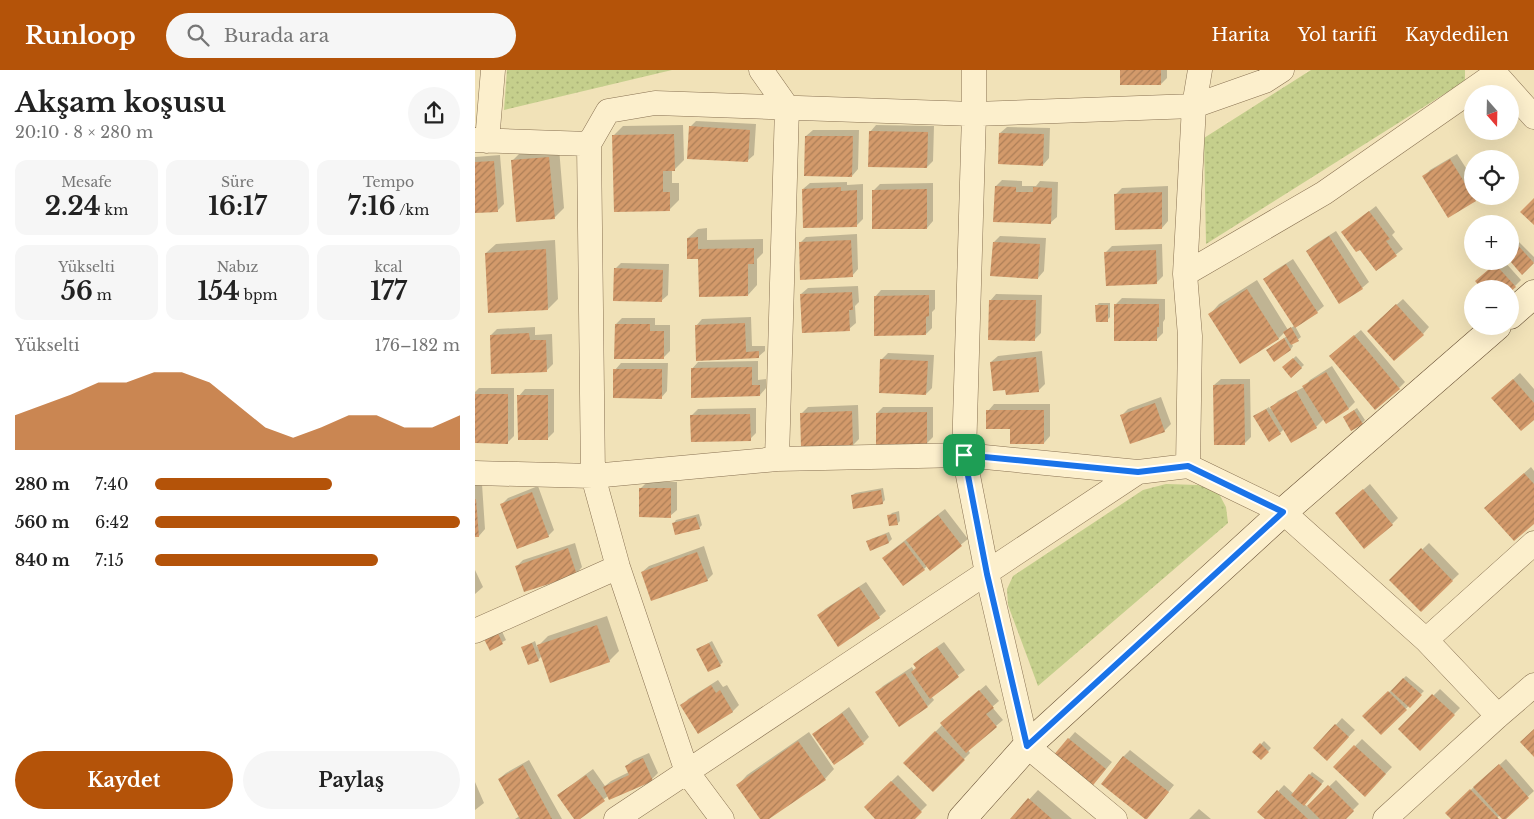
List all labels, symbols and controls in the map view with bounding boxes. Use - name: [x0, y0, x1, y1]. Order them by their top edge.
- search box: [166, 13, 516, 58]
- text: Runloop: [25, 21, 136, 50]
- icon: search: [184, 21, 212, 49]
- text: Burada ara: [224, 24, 329, 47]
- text: Harita: [1212, 24, 1270, 46]
- text: Yol tarifi: [1298, 24, 1377, 46]
- text: Kaydedilen: [1405, 24, 1509, 46]
- text: Akşam koşusu: [15, 85, 226, 120]
- north arrow: [1464, 85, 1519, 140]
- map controls: [1464, 85, 1519, 335]
- button: share: [408, 87, 460, 139]
- text: 20:10 · 8 × 280 m: [15, 122, 153, 142]
- button: locate: [1464, 150, 1519, 205]
- text: Mesafe: [61, 173, 112, 191]
- text: Süre: [221, 173, 254, 191]
- text: Tempo: [363, 173, 414, 191]
- text: 2.24: [45, 191, 100, 222]
- text: 16:17: [208, 191, 267, 222]
- text: 7:16: [348, 191, 396, 222]
- text: km: [100, 201, 128, 219]
- text: /km: [396, 201, 429, 219]
- button: +: [1464, 215, 1519, 270]
- text: Yükselti: [58, 258, 115, 276]
- text: Nabız: [217, 258, 258, 276]
- text: kcal: [375, 258, 402, 276]
- text: 56: [61, 276, 93, 307]
- text: 154: [197, 276, 240, 307]
- text: 177: [370, 276, 407, 307]
- button: −: [1464, 280, 1519, 335]
- text: m: [93, 286, 112, 304]
- text: bpm: [240, 286, 278, 304]
- text: Yükselti: [15, 335, 80, 355]
- text: 176–182 m: [375, 335, 460, 355]
- pin: [943, 434, 985, 476]
- icon: arrive: [950, 441, 978, 469]
- text: 280 m: [15, 474, 70, 494]
- text: 7:40: [95, 474, 128, 494]
- text: 560 m: [15, 512, 69, 532]
- text: 6:42: [95, 512, 129, 532]
- text: 840 m: [15, 550, 70, 570]
- text: 7:15: [95, 550, 124, 570]
- button: Kaydet: [15, 751, 233, 809]
- button: Paylaş: [243, 751, 460, 809]

